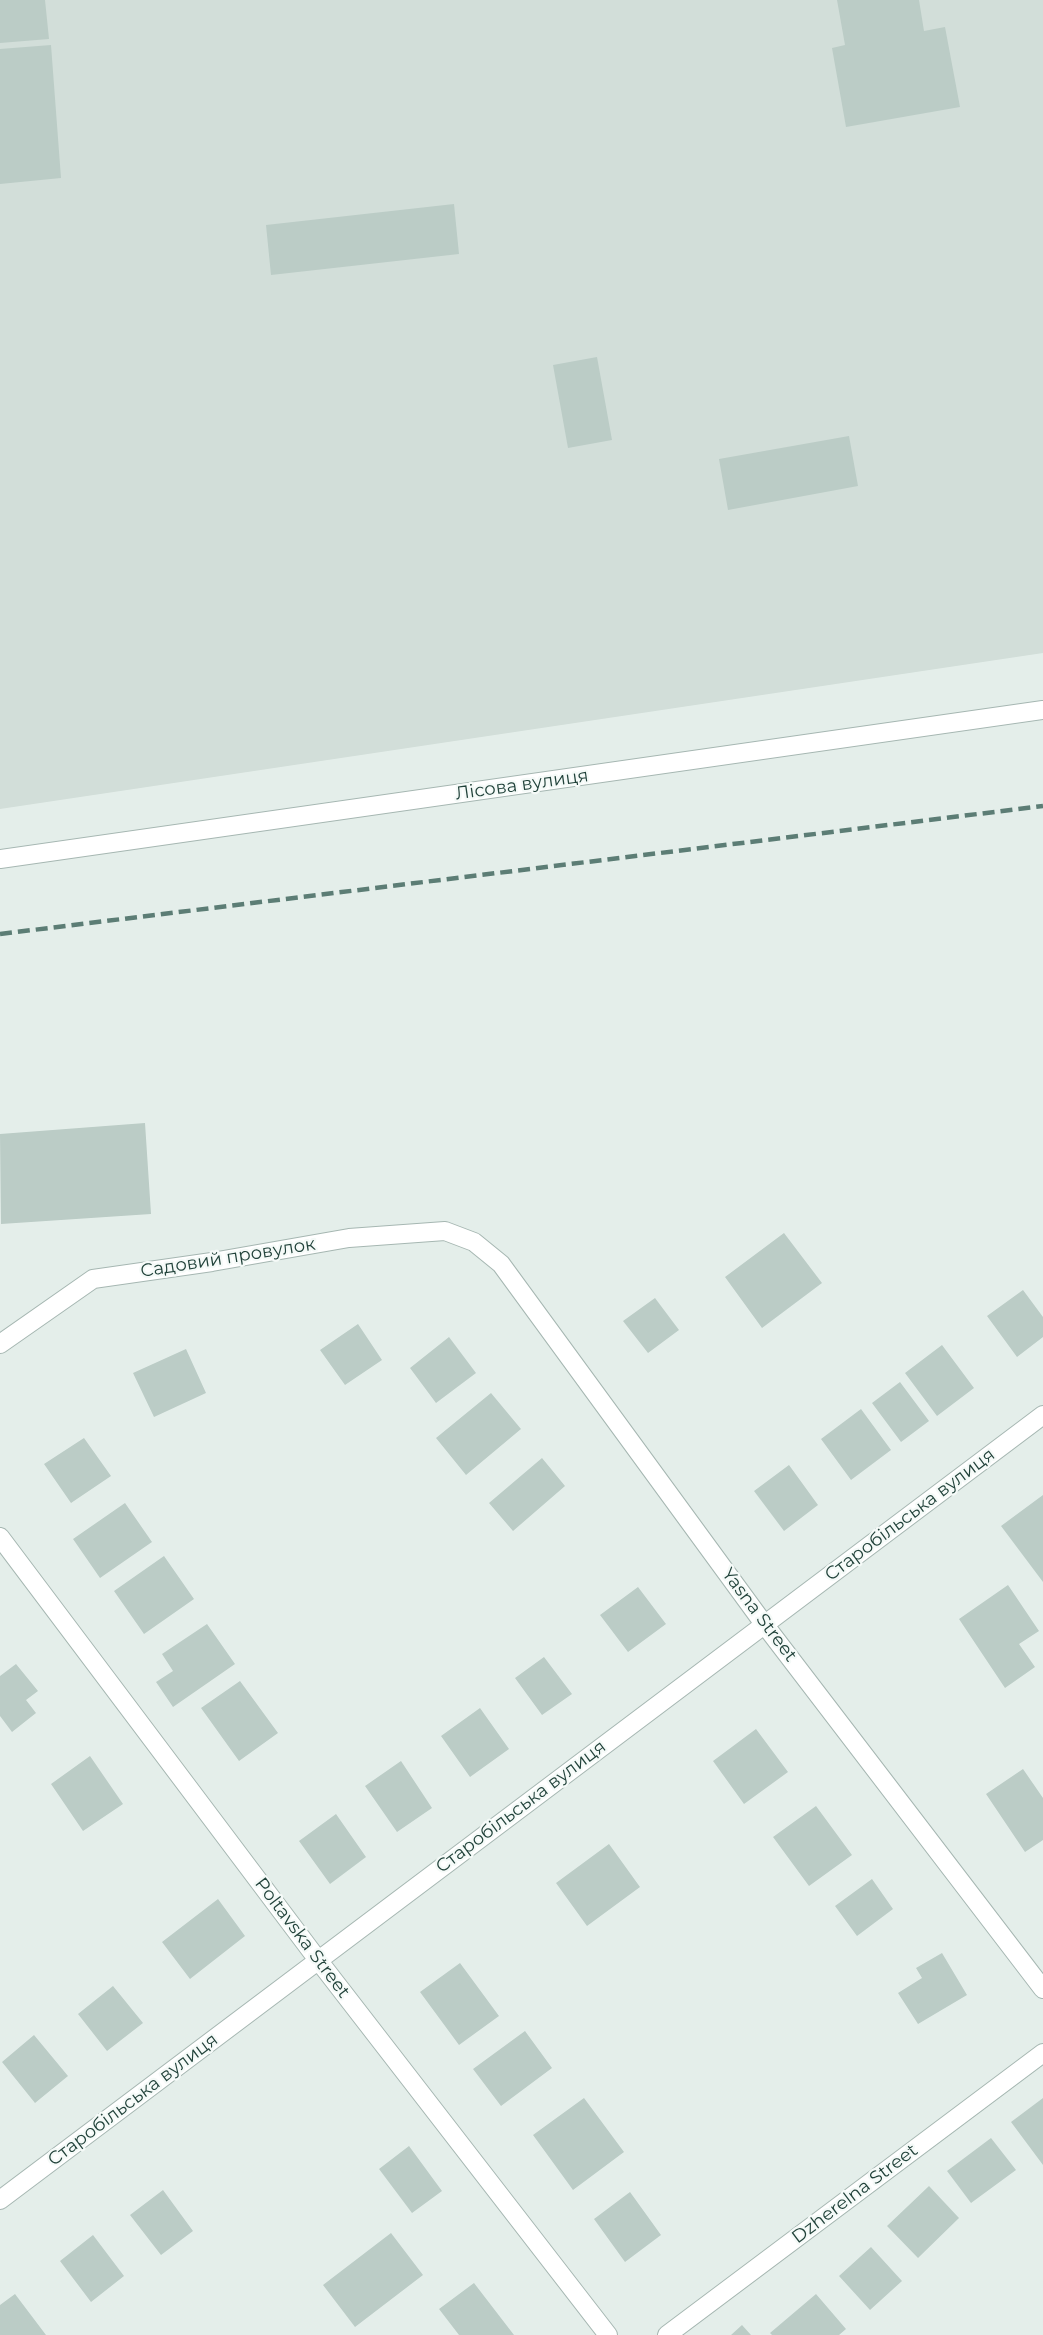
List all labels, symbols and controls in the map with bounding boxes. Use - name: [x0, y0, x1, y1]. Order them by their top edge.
- street label: Лісова вулиця: [454, 765, 590, 805]
- street label: Садовий провулок: [139, 1234, 317, 1282]
- street label: Старобільська вулиця: [821, 1444, 999, 1586]
- street label: Yasna Street: [717, 1564, 801, 1666]
- street label: Старобільська вулиця: [432, 1736, 610, 1878]
- street label: Poltavska Street: [250, 1874, 354, 2002]
- street label: Старобільська вулиця: [44, 2029, 222, 2171]
- street label: Dzherelna Street: [788, 2140, 922, 2248]

